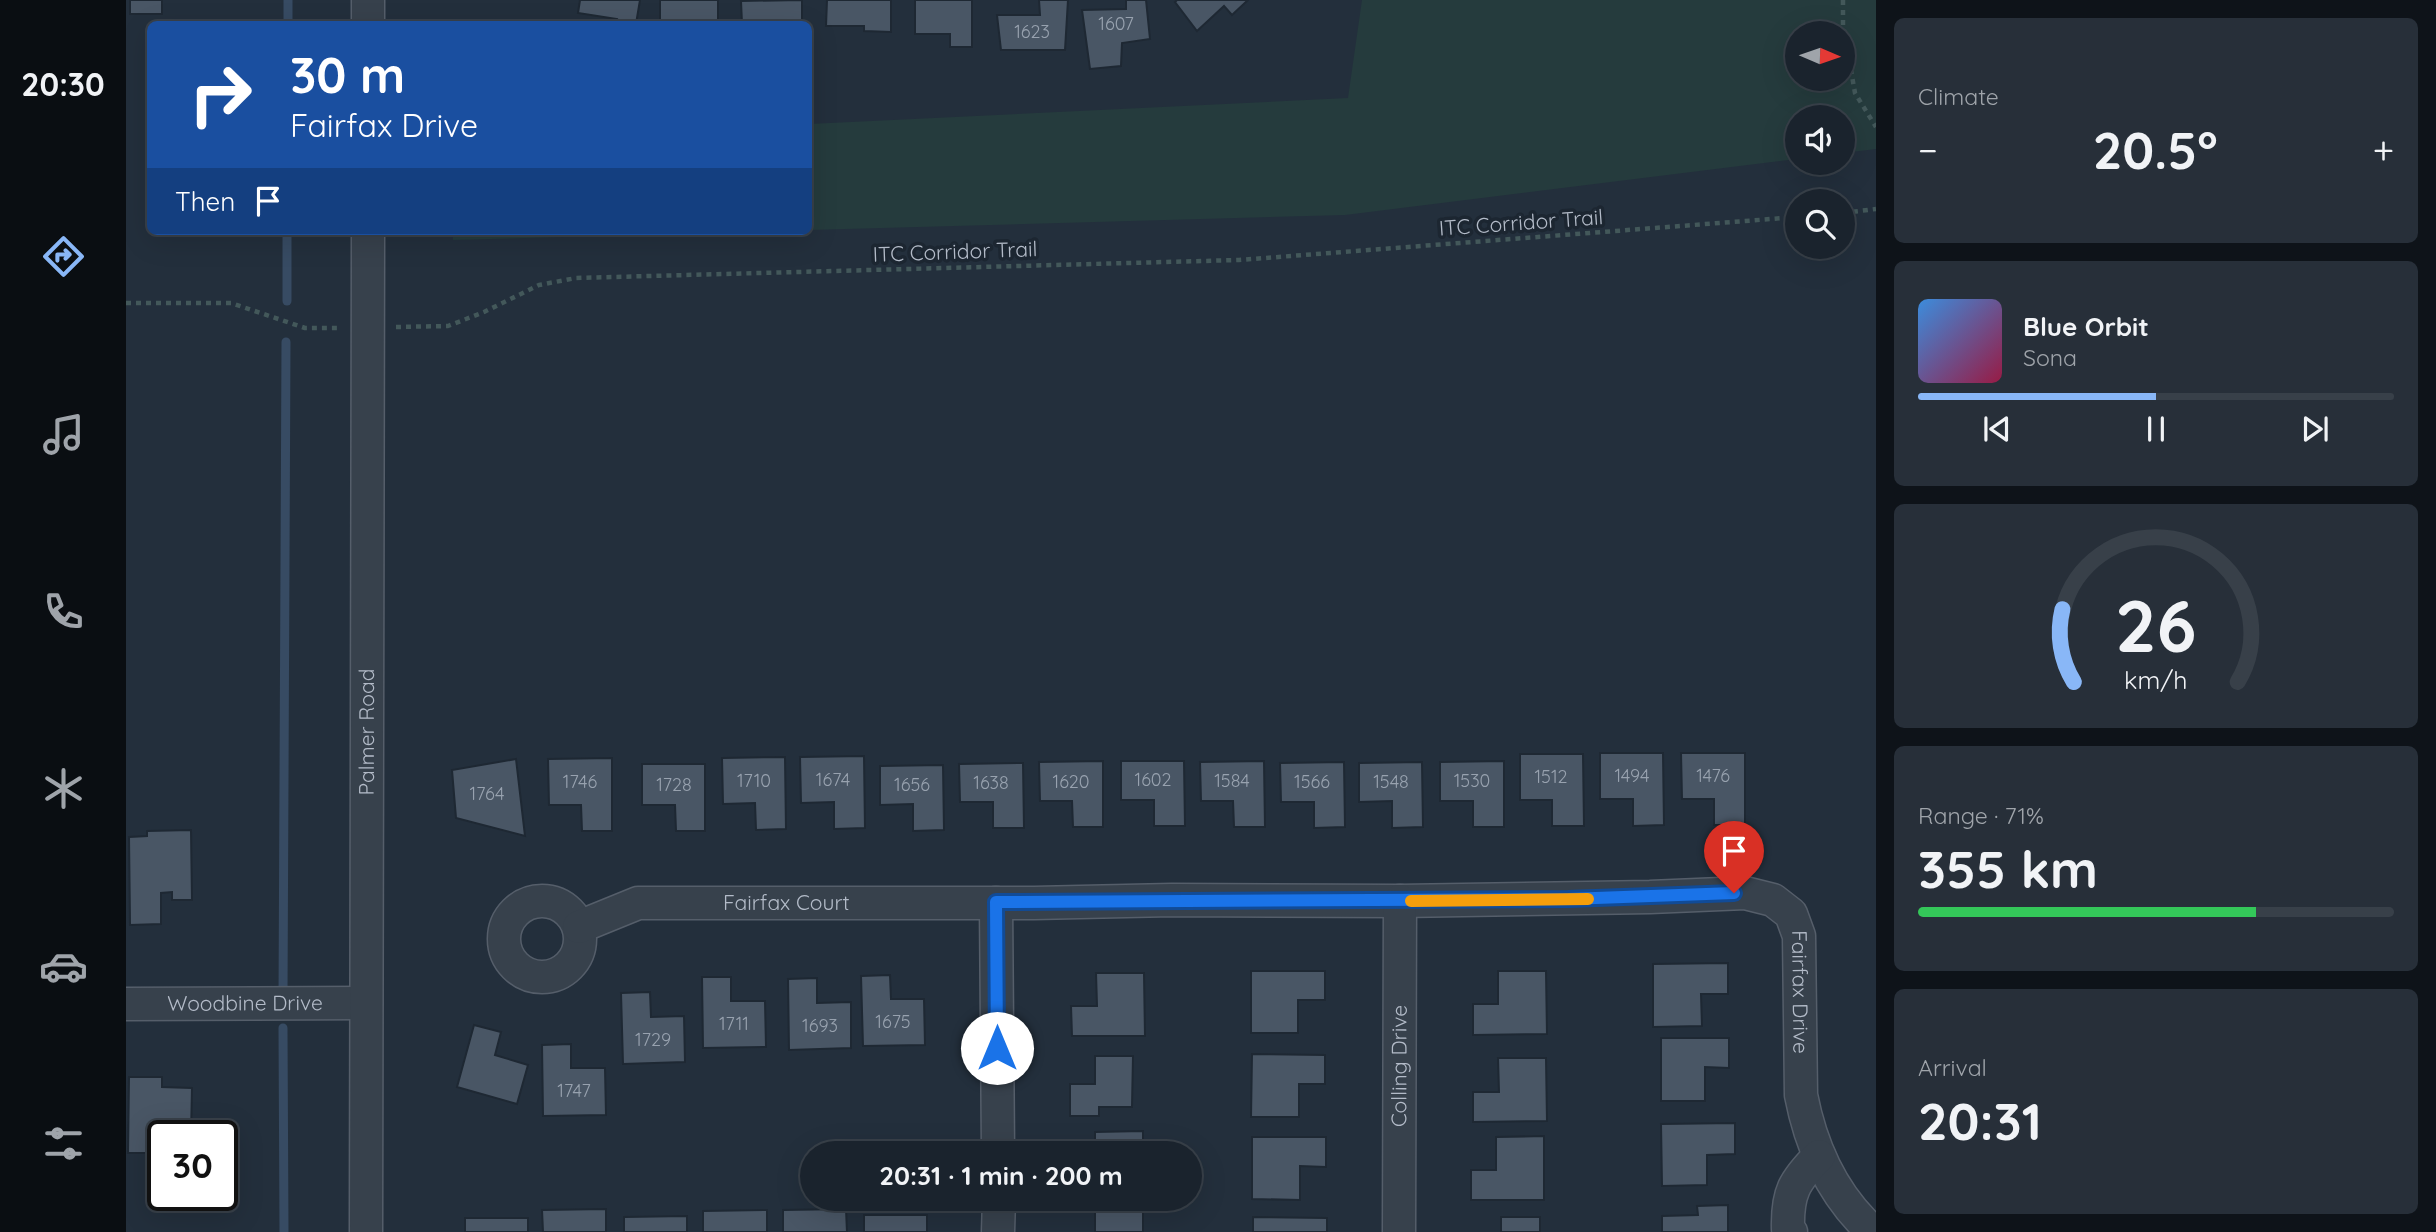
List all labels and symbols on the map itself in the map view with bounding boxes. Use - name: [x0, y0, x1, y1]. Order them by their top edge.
- house number: 1607: [1098, 12, 1134, 35]
- house number: 1623: [1014, 20, 1050, 43]
- north arrow: [1785, 21, 1855, 91]
- street label: ITC Corridor Trail: [1438, 203, 1604, 241]
- street label: ITC Corridor Trail: [872, 235, 1038, 267]
- street label: Palmer Road: [353, 668, 379, 796]
- house number: 1494: [1614, 764, 1650, 787]
- house number: 1476: [1696, 764, 1730, 787]
- house number: 1512: [1534, 765, 1568, 788]
- house number: 1674: [816, 768, 850, 791]
- house number: 1602: [1134, 768, 1172, 791]
- house number: 1710: [737, 769, 771, 792]
- house number: 1584: [1214, 769, 1250, 792]
- house number: 1530: [1454, 769, 1490, 792]
- house number: 1746: [563, 770, 597, 793]
- house number: 1620: [1052, 770, 1090, 793]
- house number: 1566: [1294, 770, 1330, 793]
- house number: 1548: [1373, 770, 1409, 793]
- house number: 1638: [973, 771, 1009, 794]
- house number: 1728: [656, 773, 692, 796]
- house number: 1656: [894, 773, 930, 796]
- house number: 1764: [470, 782, 504, 805]
- pin: [1704, 821, 1764, 893]
- street label: Fairfax Court: [723, 889, 850, 915]
- street label: Fairfax Drive: [1787, 930, 1814, 1054]
- street label: Woodbine Drive: [167, 989, 323, 1016]
- street label: Colling Drive: [1385, 1005, 1412, 1127]
- house number: 1675: [875, 1010, 911, 1033]
- position arrow: [960, 1011, 1034, 1085]
- house number: 1711: [719, 1012, 749, 1035]
- house number: 1693: [802, 1014, 838, 1037]
- house number: 1729: [635, 1028, 671, 1051]
- house number: 1747: [557, 1079, 591, 1102]
- speed limit sign: 30: [147, 1120, 238, 1211]

